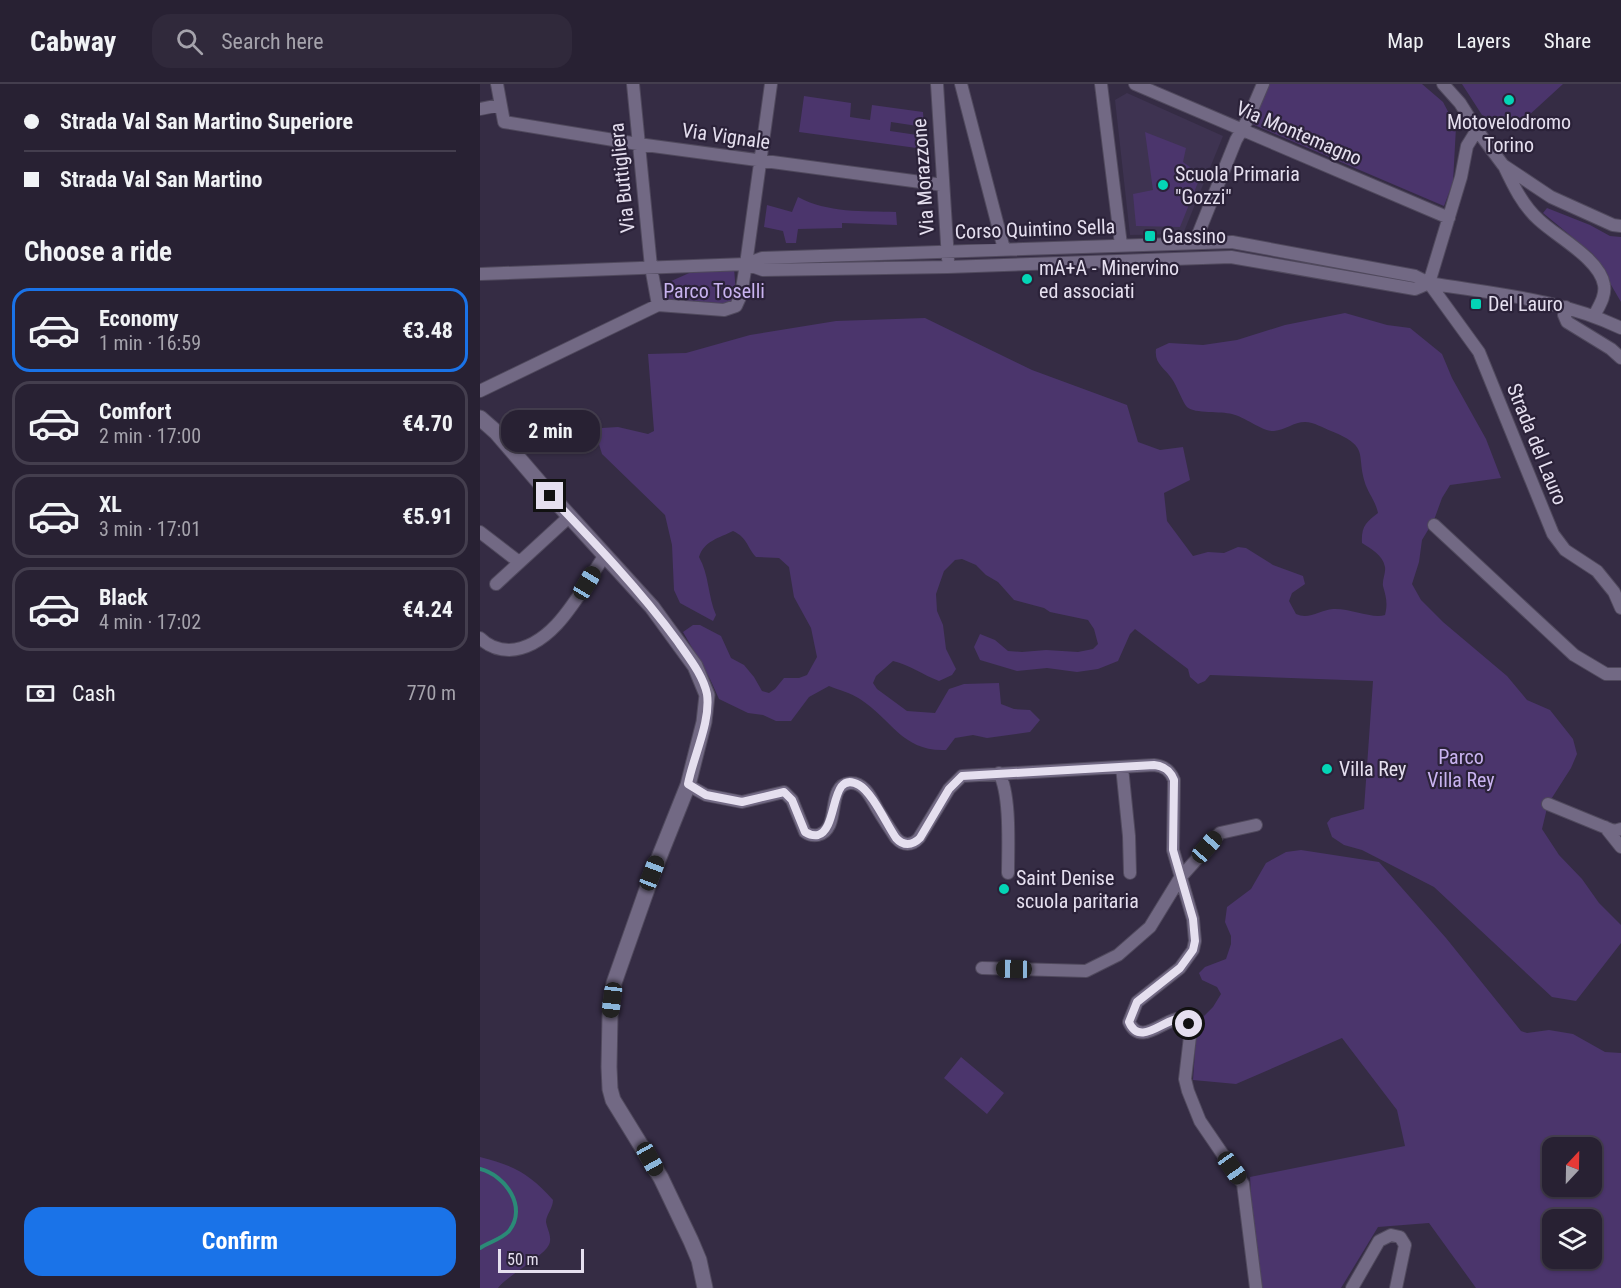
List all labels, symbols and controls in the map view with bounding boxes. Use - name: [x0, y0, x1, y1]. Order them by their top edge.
- search box: [152, 14, 572, 68]
- text: Cabway: [30, 25, 116, 58]
- icon: search: [173, 25, 206, 58]
- text: Search here: [221, 29, 324, 54]
- text: Map: [1387, 29, 1424, 53]
- text: Layers: [1457, 29, 1511, 53]
- text: Share: [1544, 29, 1591, 53]
- marker: Motovelodromo Torino: [1502, 93, 1516, 107]
- street label: Via Montemagno: [1232, 96, 1366, 170]
- text: Strada Val San Martino Superiore: [60, 109, 353, 134]
- place label: Motovelodromo Torino: [1447, 110, 1571, 157]
- street label: Via Vignale: [680, 118, 772, 154]
- street label: Via Morazzone: [907, 118, 939, 236]
- street label: Via Buttigliera: [604, 122, 640, 234]
- place label: Scuola Primaria "Gozzi": [1175, 162, 1300, 209]
- text: Strada Val San Martino: [60, 167, 263, 192]
- marker: Scuola Primaria "Gozzi": [1156, 178, 1170, 192]
- street label: Corso Quintino Sella: [954, 214, 1116, 244]
- place label: Gassino: [1162, 224, 1226, 248]
- marker: Gassino: [1143, 229, 1157, 243]
- text: Choose a ride: [24, 236, 172, 268]
- place label: mA+A - Minervino ed associati: [1039, 256, 1179, 303]
- marker: mA+A - Minervino ed associati: [1020, 272, 1034, 286]
- park label: Parco Toselli: [663, 279, 765, 303]
- place label: Del Lauro: [1488, 292, 1563, 316]
- marker: Del Lauro: [1469, 297, 1483, 311]
- icon: car: [27, 303, 81, 357]
- text: Economy: [99, 306, 179, 331]
- text: €3.48: [402, 318, 453, 343]
- text: 1 min · 16:59: [99, 331, 201, 355]
- street label: Strada del Lauro: [1502, 380, 1572, 508]
- icon: car: [27, 396, 81, 450]
- text: Comfort: [99, 399, 172, 424]
- callout: 2 min: [500, 409, 599, 451]
- text: €4.70: [402, 411, 453, 436]
- text: 2 min: [528, 419, 573, 443]
- text: 2 min · 17:00: [99, 424, 201, 448]
- route end: [536, 482, 563, 509]
- icon: car: [27, 489, 81, 543]
- text: XL: [99, 492, 122, 517]
- text: €5.91: [402, 504, 453, 529]
- text: 3 min · 17:01: [99, 517, 201, 541]
- car: [570, 563, 604, 603]
- icon: car: [27, 582, 81, 636]
- text: Black: [99, 585, 148, 610]
- text: €4.24: [402, 597, 453, 622]
- text: 4 min · 17:02: [99, 610, 201, 634]
- icon: cash: [24, 677, 57, 710]
- text: Cash: [72, 681, 116, 706]
- text: 770 m: [407, 681, 456, 705]
- park label: Parco Villa Rey: [1427, 745, 1495, 792]
- place label: Villa Rey: [1339, 757, 1406, 781]
- marker: Villa Rey: [1320, 762, 1334, 776]
- car: [1188, 828, 1226, 866]
- car: [637, 853, 667, 893]
- place label: Saint Denise scuola paritaria: [1016, 866, 1139, 913]
- marker: Saint Denise scuola paritaria: [997, 882, 1011, 896]
- car: [996, 960, 1032, 978]
- car: [601, 981, 623, 1019]
- route start: [1175, 1010, 1202, 1037]
- north arrow: [1542, 1137, 1602, 1197]
- map controls: [1542, 1137, 1602, 1269]
- car: [633, 1139, 667, 1179]
- car: [1214, 1148, 1250, 1188]
- button: Confirm: [24, 1207, 456, 1276]
- button: layers: [1542, 1209, 1602, 1269]
- scale bar: [498, 1246, 584, 1274]
- text: 50 m: [507, 1250, 539, 1269]

